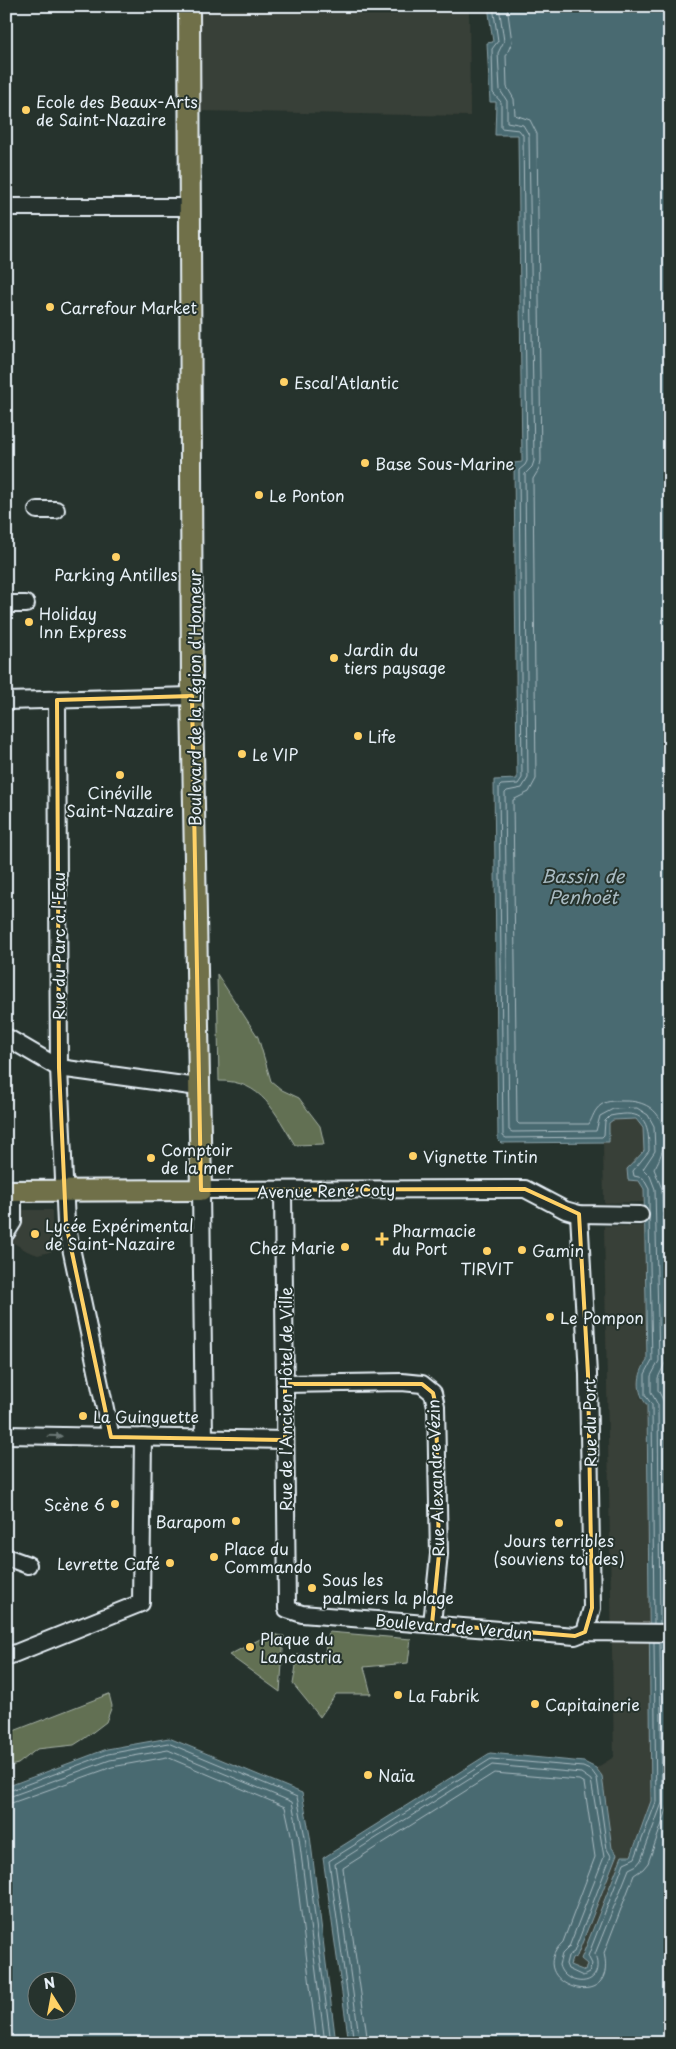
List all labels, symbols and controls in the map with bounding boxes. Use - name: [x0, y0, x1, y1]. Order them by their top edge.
- place label: Ecole des Beaux-Arts de Saint-Nazaire: [36, 89, 198, 131]
- marker: Ecole des Beaux-Arts de Saint-Nazaire: [20, 104, 32, 116]
- place label: Carrefour Market: [60, 295, 198, 319]
- marker: Carrefour Market: [44, 301, 56, 313]
- place label: Escal'Atlantic: [294, 370, 399, 394]
- marker: Escal'Atlantic: [278, 376, 290, 388]
- place label: Base Sous-Marine: [375, 451, 515, 475]
- marker: Base Sous-Marine: [359, 457, 371, 469]
- place label: Le Ponton: [269, 483, 345, 507]
- marker: Le Ponton: [253, 489, 265, 501]
- marker: Parking Antilles: [110, 551, 122, 563]
- place label: Parking Antilles: [54, 562, 178, 586]
- street label: Boulevard de la Légion d'Honneur: [182, 569, 206, 826]
- place label: Holiday Inn Express: [39, 601, 126, 643]
- marker: Holiday Inn Express: [23, 616, 35, 628]
- place label: Jardin du tiers paysage: [344, 637, 446, 679]
- marker: Jardin du tiers paysage: [328, 652, 340, 664]
- place label: Life: [368, 724, 396, 748]
- marker: Life: [352, 730, 364, 742]
- place label: Le VIP: [252, 742, 298, 766]
- marker: Le VIP: [236, 748, 248, 760]
- marker: Cinéville Saint-Nazaire: [114, 769, 126, 781]
- place label: Cinéville Saint-Nazaire: [66, 780, 174, 822]
- water label: Bassin de Penhoët: [541, 862, 626, 910]
- street label: Rue du Parc à l'Eau: [46, 872, 70, 1020]
- place label: Comptoir de la mer: [161, 1137, 234, 1179]
- place label: Vignette Tintin: [423, 1144, 538, 1168]
- marker: Vignette Tintin: [407, 1150, 419, 1162]
- marker: Comptoir de la mer: [145, 1152, 157, 1164]
- street label: Avenue René Coty: [257, 1177, 395, 1203]
- place label: Lycée Expérimental de Saint-Nazaire: [45, 1213, 193, 1255]
- place label: Pharmacie du Port: [392, 1218, 476, 1260]
- marker: Lycée Expérimental de Saint-Nazaire: [29, 1228, 41, 1240]
- marker: Pharmacie du Port: [376, 1233, 388, 1245]
- place label: Chez Marie: [249, 1235, 335, 1259]
- place label: Gamin: [532, 1238, 584, 1262]
- marker: Chez Marie: [339, 1241, 351, 1253]
- marker: Gamin: [516, 1244, 528, 1256]
- marker: TIRVIT: [481, 1245, 493, 1257]
- place label: TIRVIT: [461, 1256, 514, 1280]
- street label: Rue de l'Ancien Hôtel de Ville: [273, 1287, 297, 1511]
- place label: Le Pompon: [560, 1305, 644, 1329]
- marker: Le Pompon: [544, 1311, 556, 1323]
- street label: Rue du Port: [576, 1378, 602, 1467]
- street label: Rue Alexandre Vézin: [420, 1399, 450, 1557]
- place label: La Guinguette: [93, 1404, 199, 1428]
- marker: La Guinguette: [77, 1410, 89, 1422]
- one-way arrow: [47, 1432, 63, 1440]
- place label: Scène 6: [44, 1492, 105, 1516]
- marker: Scène 6: [109, 1498, 121, 1510]
- place label: Barapom: [155, 1509, 226, 1533]
- marker: Barapom: [230, 1515, 242, 1527]
- marker: Jours terribles (souviens toi des): [553, 1517, 565, 1529]
- place label: Jours terribles (souviens toi des): [493, 1528, 625, 1570]
- place label: Place du Commando: [224, 1536, 312, 1578]
- place label: Levrette Café: [57, 1551, 160, 1575]
- marker: Place du Commando: [208, 1551, 220, 1563]
- marker: Levrette Café: [164, 1557, 176, 1569]
- place label: Sous les palmiers la plage: [322, 1567, 454, 1609]
- marker: Sous les palmiers la plage: [306, 1582, 318, 1594]
- street label: Boulevard de Verdun: [374, 1607, 534, 1645]
- place label: Plaque du Lancastria: [260, 1626, 342, 1668]
- marker: Plaque du Lancastria: [244, 1641, 256, 1653]
- place label: La Fabrik: [408, 1683, 480, 1707]
- marker: La Fabrik: [392, 1689, 404, 1701]
- place label: Capitainerie: [545, 1692, 640, 1716]
- marker: Capitainerie: [529, 1698, 541, 1710]
- place label: Naïa: [378, 1763, 415, 1787]
- marker: Naïa: [362, 1769, 374, 1781]
- text: N: [42, 1971, 57, 1994]
- north arrow: [28, 1972, 78, 2022]

